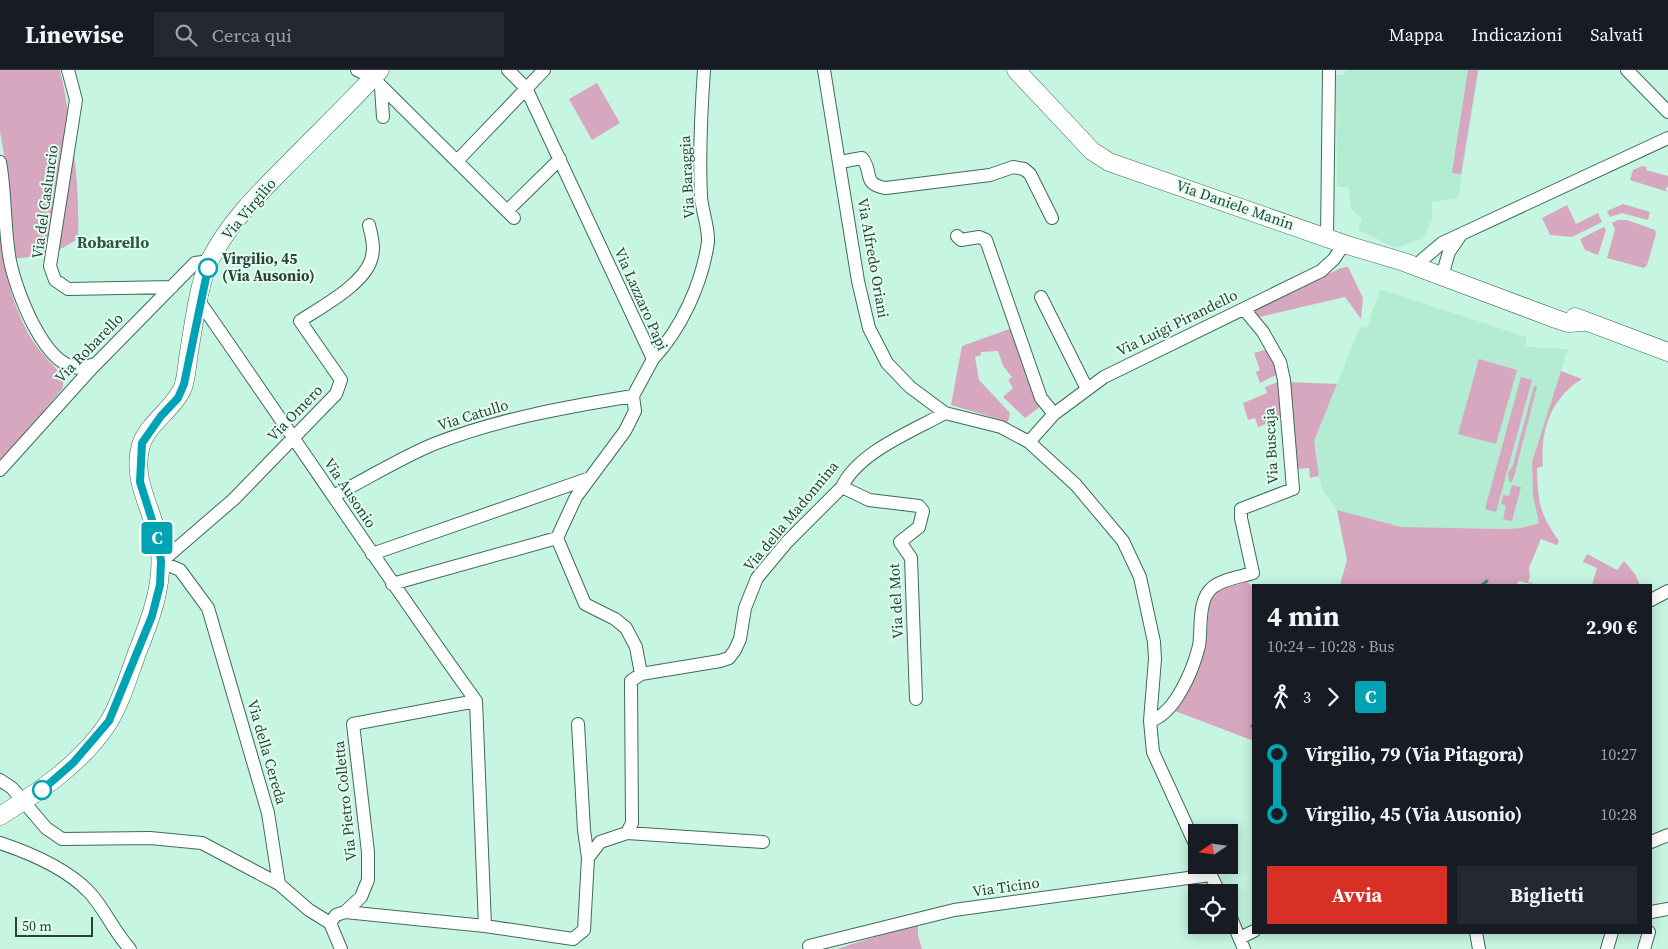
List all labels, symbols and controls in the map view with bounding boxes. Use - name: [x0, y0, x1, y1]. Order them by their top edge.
- search box: [154, 12, 504, 57]
- text: Linewise: [25, 18, 124, 51]
- icon: search: [172, 21, 200, 49]
- text: Cerca qui: [212, 22, 292, 48]
- text: Mappa: [1389, 22, 1443, 47]
- text: Indicazioni: [1471, 22, 1562, 47]
- text: Salvati: [1590, 22, 1643, 47]
- street label: Via Baraggia: [674, 134, 699, 219]
- street label: Via del Casluncio: [26, 144, 63, 260]
- street label: Via Virgilio: [217, 173, 281, 244]
- street label: Via Daniele Manin: [1173, 174, 1297, 235]
- street label: Via Alfredo Oriani: [853, 196, 894, 320]
- district label: Robarello: [77, 231, 149, 253]
- street label: Via Lazzaro Papi: [609, 244, 673, 353]
- place label: Virgilio, 45 (Via Ausonio): [222, 248, 315, 286]
- marker: Virgilio, 45 (Via Ausonio): [198, 258, 218, 278]
- street label: Via Luigi Pirandello: [1113, 284, 1241, 361]
- street label: Via Robarello: [50, 308, 127, 387]
- street label: Via Omero: [262, 380, 327, 446]
- street label: Via Catullo: [435, 394, 511, 435]
- street label: Via Buscaja: [1258, 407, 1283, 485]
- street label: Via Ausonio: [319, 454, 382, 532]
- street label: Via della Madonnina: [738, 456, 843, 575]
- line badge: C: [141, 522, 173, 554]
- text: C: [151, 525, 163, 550]
- street label: Via del Mot: [883, 563, 908, 639]
- text: 4 min: [1267, 597, 1340, 635]
- text: 2.90 €: [1586, 614, 1637, 640]
- text: 10:24 – 10:28 · Bus: [1267, 635, 1395, 657]
- icon: walk: [1267, 683, 1295, 711]
- icon: forward: [1319, 683, 1347, 711]
- text: C: [1365, 684, 1376, 709]
- text: 3: [1303, 686, 1311, 708]
- street label: Via della Cereda: [242, 697, 293, 807]
- street label: Via Pietro Colletta: [328, 740, 361, 862]
- text: Virgilio, 79 (Via Pitagora): [1305, 741, 1524, 767]
- text: 10:27: [1600, 743, 1637, 765]
- unlabelled marker: [32, 780, 52, 800]
- text: Virgilio, 45 (Via Ausonio): [1305, 801, 1522, 827]
- text: 10:28: [1600, 803, 1637, 825]
- north arrow: [1188, 824, 1238, 874]
- map controls: [1188, 824, 1238, 934]
- button: Avvia: [1267, 866, 1447, 924]
- button: Biglietti: [1457, 866, 1637, 924]
- street label: Via Ticino: [971, 871, 1041, 902]
- button: locate: [1188, 884, 1238, 934]
- scale bar: [15, 914, 92, 937]
- text: 50 m: [22, 916, 52, 936]

